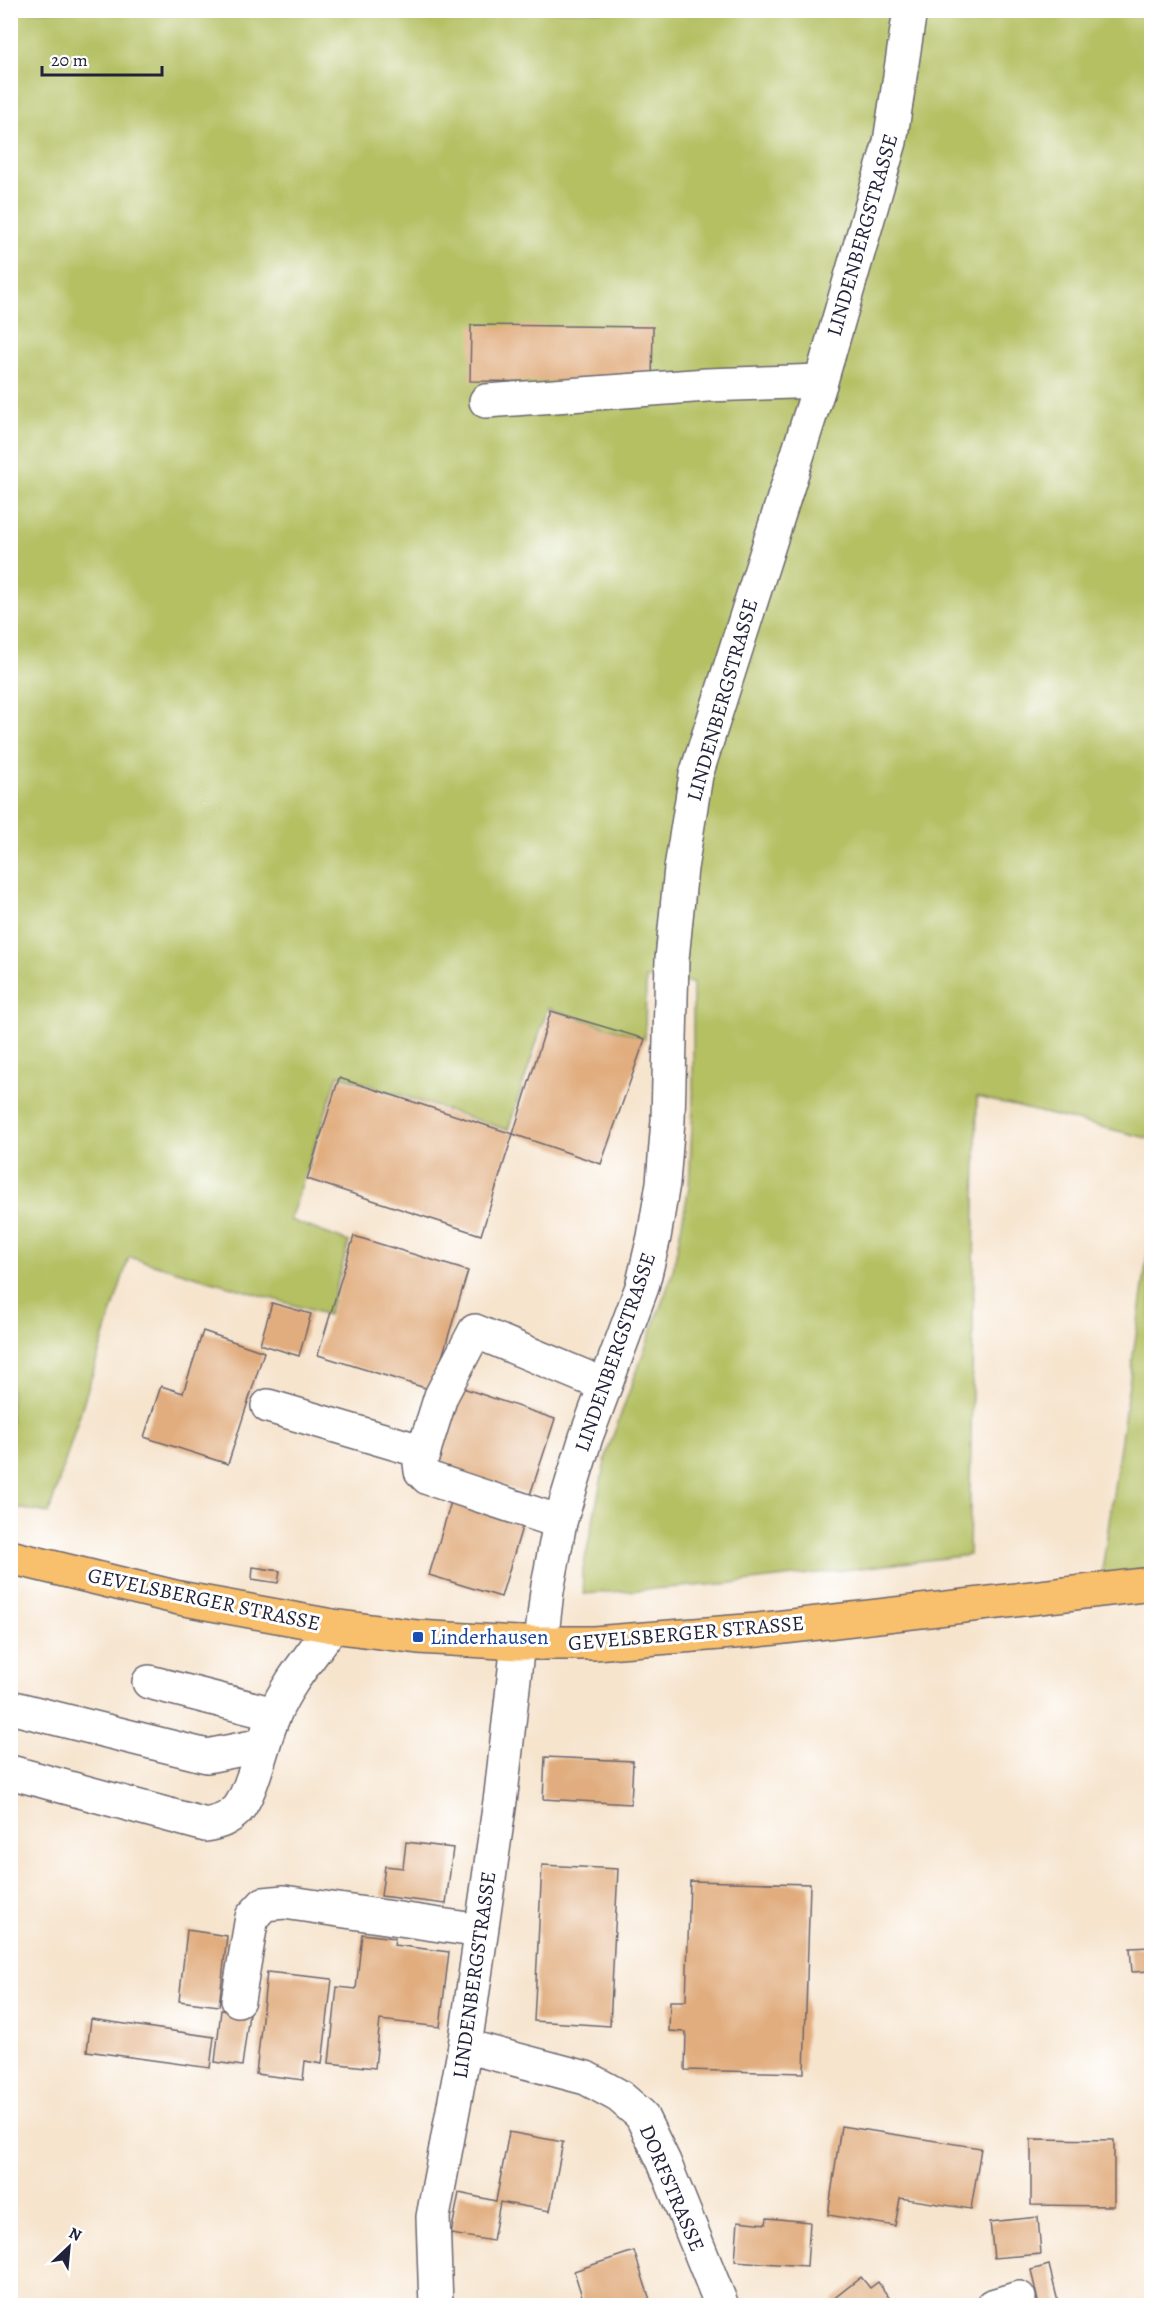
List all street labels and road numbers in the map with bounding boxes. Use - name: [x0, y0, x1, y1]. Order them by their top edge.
- street label: LINDENBERGSTRASSE: [820, 131, 904, 339]
- street label: LINDENBERGSTRASSE: [680, 596, 764, 804]
- street label: LINDENBERGSTRASSE: [568, 1249, 662, 1455]
- street label: GEVELSBERGER STRASSE: [85, 1561, 323, 1637]
- street label: GEVELSBERGER STRASSE: [567, 1609, 805, 1657]
- street label: LINDENBERGSTRASSE: [446, 1870, 502, 2080]
- street label: DORFSTRASSE: [633, 2120, 711, 2256]

